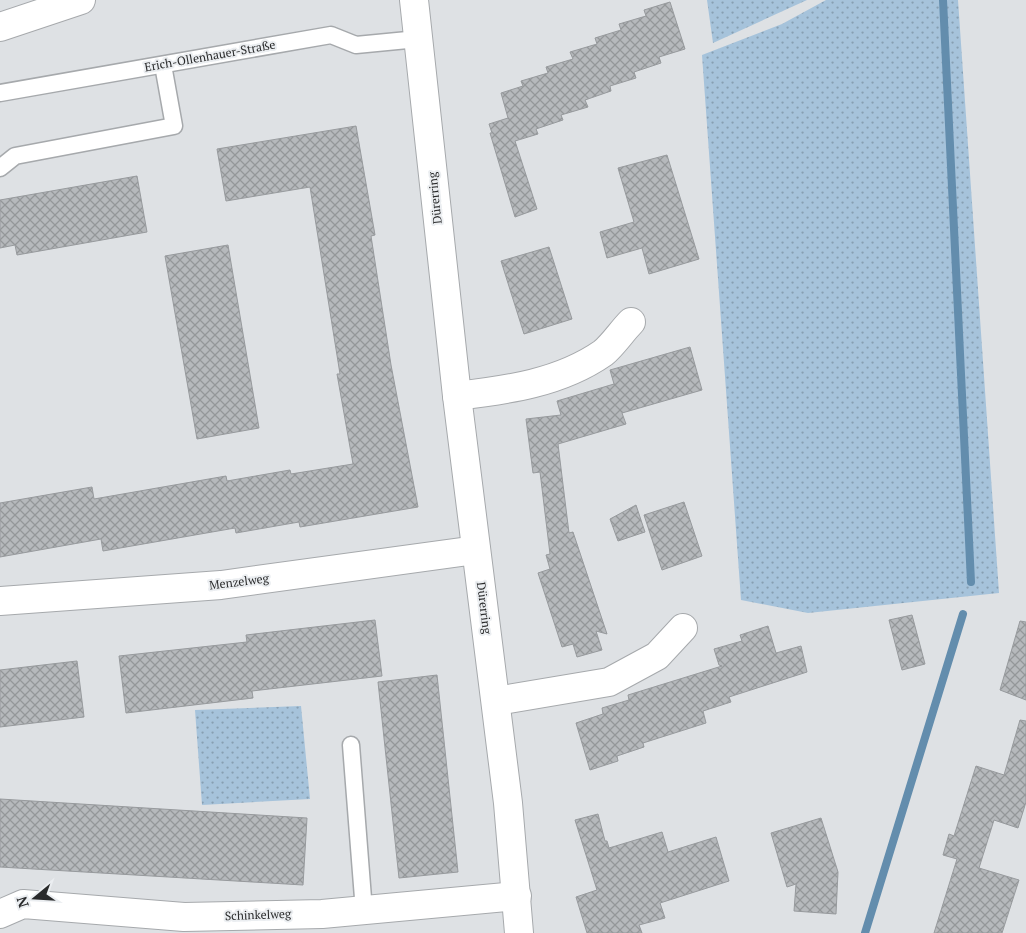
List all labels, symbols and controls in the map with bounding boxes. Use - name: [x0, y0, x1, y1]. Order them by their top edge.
- street label: Erich-Ollenhauer-Straße: [143, 37, 277, 74]
- street label: Dürerring: [424, 171, 445, 225]
- street label: Menzelweg: [208, 570, 270, 593]
- street label: Dürerring: [474, 581, 495, 635]
- north arrow: [10, 873, 60, 923]
- text: N: [11, 894, 33, 910]
- street label: Schinkelweg: [225, 906, 292, 923]

